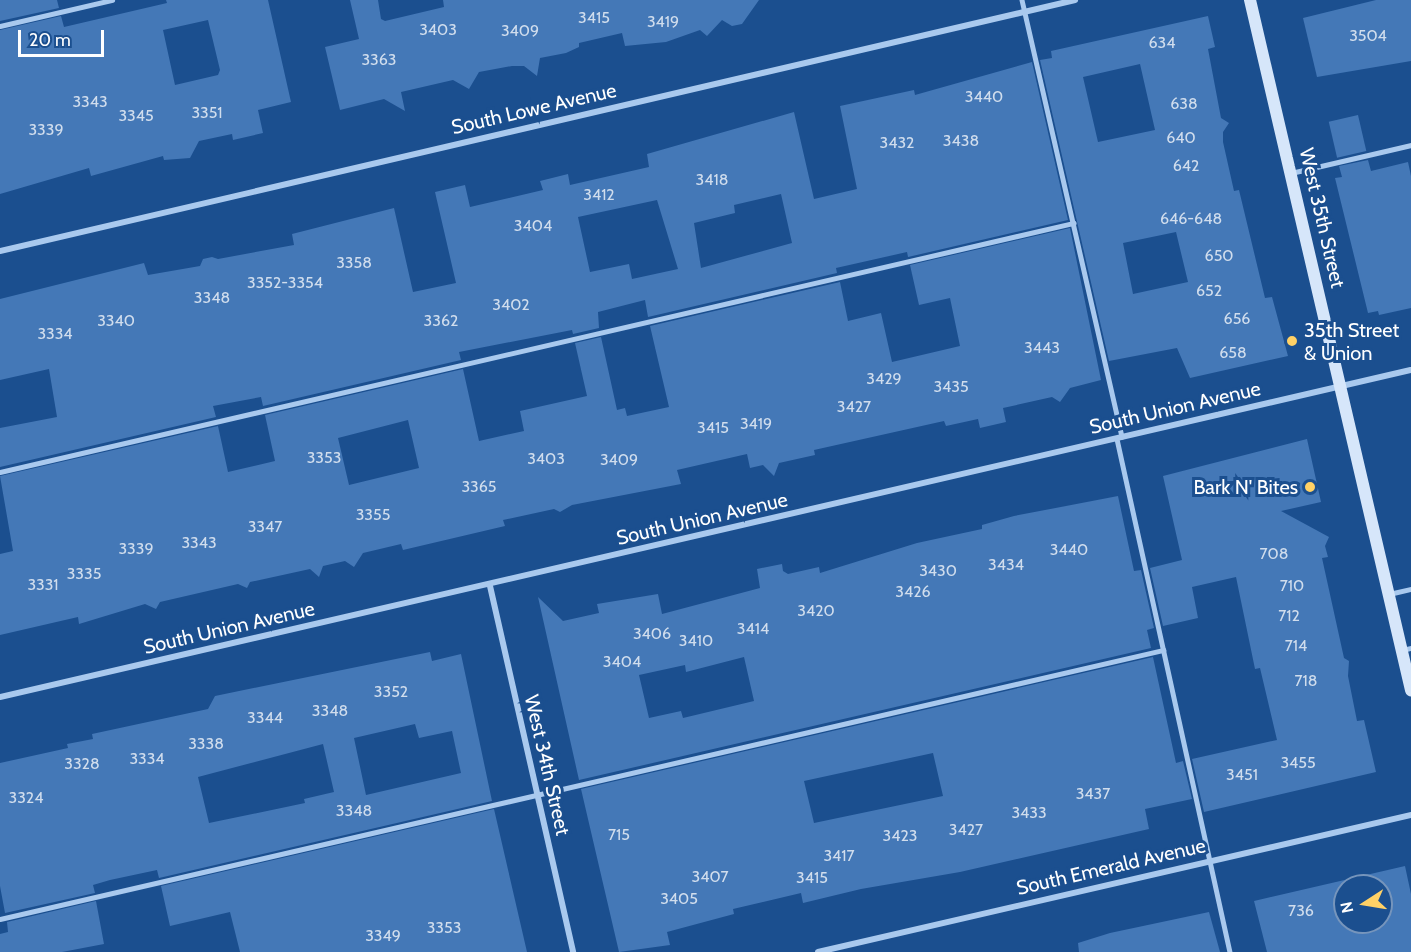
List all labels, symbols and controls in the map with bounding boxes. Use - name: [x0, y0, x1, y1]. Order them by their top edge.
- house number: 3415: [578, 8, 610, 28]
- house number: 3419: [647, 12, 679, 32]
- scale bar: [21, 18, 106, 56]
- house number: 3403: [419, 20, 457, 40]
- house number: 3409: [501, 21, 539, 41]
- house number: 3504: [1349, 26, 1387, 46]
- text: 20 m: [29, 29, 71, 51]
- house number: 634: [1149, 33, 1175, 53]
- house number: 3363: [361, 50, 397, 70]
- street label: South Lowe Avenue: [449, 78, 619, 140]
- house number: 3440: [965, 87, 1003, 107]
- house number: 3343: [72, 92, 108, 112]
- house number: 638: [1170, 94, 1198, 114]
- house number: 3351: [191, 103, 223, 123]
- house number: 3345: [118, 106, 154, 126]
- house number: 3339: [28, 120, 64, 140]
- house number: 640: [1166, 128, 1196, 148]
- house number: 3438: [943, 131, 979, 151]
- house number: 3432: [880, 133, 914, 153]
- street label: West 35th Street: [1294, 146, 1350, 290]
- house number: 642: [1173, 156, 1199, 176]
- house number: 3418: [696, 170, 728, 190]
- house number: 3412: [583, 185, 615, 205]
- house number: 646-648: [1160, 209, 1222, 229]
- house number: 3404: [514, 216, 552, 236]
- house number: 650: [1205, 246, 1233, 266]
- house number: 3358: [336, 253, 372, 273]
- house number: 3352-3354: [247, 273, 323, 293]
- house number: 652: [1196, 281, 1222, 301]
- house number: 3348: [194, 288, 230, 308]
- house number: 3402: [492, 295, 530, 315]
- house number: 656: [1224, 309, 1250, 329]
- house number: 3340: [97, 311, 135, 331]
- house number: 3362: [424, 311, 458, 331]
- place label: 35th Street & Union: [1304, 318, 1399, 365]
- house number: 3334: [37, 324, 73, 344]
- marker: 35th Street & Union: [1285, 334, 1299, 348]
- house number: 3443: [1024, 338, 1060, 358]
- house number: 658: [1219, 343, 1247, 363]
- house number: 3429: [866, 369, 902, 389]
- house number: 3435: [933, 377, 969, 397]
- street label: South Union Avenue: [1087, 377, 1263, 439]
- house number: 3427: [837, 397, 871, 417]
- house number: 3419: [740, 414, 772, 434]
- house number: 3415: [697, 418, 729, 438]
- house number: 3353: [307, 448, 341, 468]
- house number: 3403: [527, 449, 565, 469]
- house number: 3409: [600, 450, 638, 470]
- place label: Bark N' Bites: [1193, 475, 1298, 499]
- house number: 3365: [461, 477, 497, 497]
- marker: Bark N' Bites: [1303, 480, 1317, 494]
- street label: South Union Avenue: [614, 488, 790, 550]
- house number: 3355: [356, 505, 390, 525]
- house number: 3347: [248, 517, 282, 537]
- house number: 3343: [181, 533, 217, 553]
- house number: 3339: [118, 539, 154, 559]
- house number: 3440: [1050, 540, 1088, 560]
- house number: 708: [1260, 544, 1288, 564]
- house number: 3434: [988, 555, 1024, 575]
- house number: 3430: [919, 561, 957, 581]
- house number: 3335: [67, 564, 101, 584]
- house number: 3331: [27, 575, 59, 595]
- house number: 710: [1280, 576, 1304, 596]
- house number: 3426: [895, 582, 931, 602]
- street label: South Union Avenue: [141, 597, 317, 659]
- house number: 3420: [797, 601, 835, 621]
- house number: 712: [1278, 606, 1300, 626]
- house number: 3414: [737, 619, 769, 639]
- house number: 3406: [633, 624, 671, 644]
- house number: 3410: [679, 631, 713, 651]
- house number: 714: [1285, 636, 1307, 656]
- house number: 3404: [603, 652, 641, 672]
- house number: 718: [1295, 671, 1317, 691]
- house number: 3352: [374, 682, 408, 702]
- street label: West 34th Street: [519, 692, 575, 838]
- house number: 3348: [312, 701, 348, 721]
- house number: 3344: [247, 708, 283, 728]
- house number: 3338: [188, 734, 224, 754]
- house number: 3334: [129, 749, 165, 769]
- house number: 3455: [1280, 753, 1316, 773]
- house number: 3328: [64, 754, 100, 774]
- house number: 3451: [1226, 765, 1258, 785]
- house number: 3437: [1076, 784, 1110, 804]
- house number: 3324: [9, 788, 43, 808]
- house number: 3348: [336, 801, 372, 821]
- house number: 3433: [1011, 803, 1047, 823]
- house number: 3427: [949, 820, 983, 840]
- house number: 715: [608, 825, 630, 845]
- house number: 3423: [883, 826, 917, 846]
- street label: South Emerald Avenue: [1014, 834, 1208, 900]
- house number: 3417: [823, 846, 855, 866]
- house number: 3407: [692, 867, 728, 887]
- house number: 3415: [796, 868, 828, 888]
- north arrow: [1333, 874, 1393, 934]
- house number: 3405: [660, 889, 698, 909]
- text: N: [1336, 900, 1357, 915]
- house number: 736: [1288, 901, 1314, 921]
- house number: 3353: [427, 918, 461, 938]
- house number: 3349: [365, 926, 401, 946]

